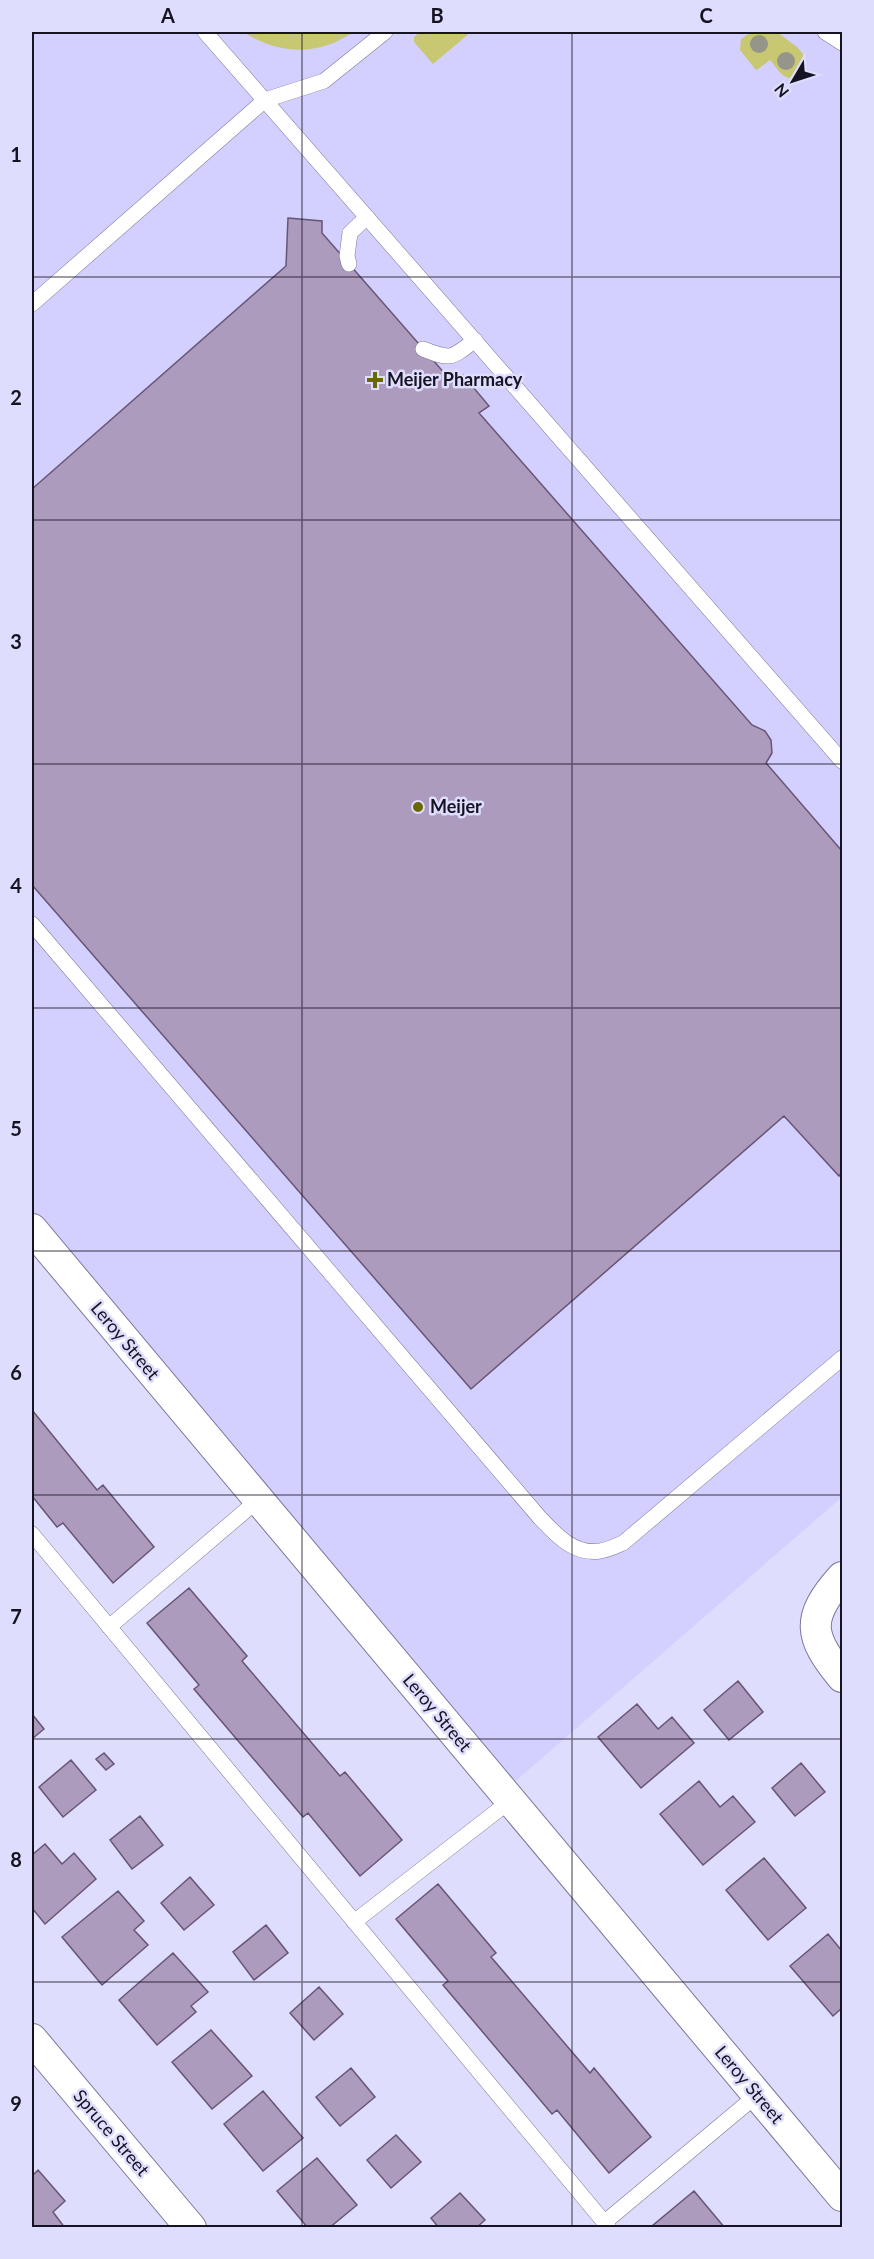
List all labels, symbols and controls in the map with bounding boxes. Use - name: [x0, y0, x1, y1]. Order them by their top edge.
- text: A: [160, 3, 175, 27]
- text: B: [430, 3, 444, 27]
- text: C: [699, 3, 713, 27]
- north arrow: [763, 51, 823, 111]
- text: N: [770, 80, 792, 102]
- text: 1: [10, 142, 22, 166]
- place label: Meijer Pharmacy: [387, 368, 523, 390]
- marker: Meijer Pharmacy: [368, 373, 382, 387]
- text: 2: [10, 385, 22, 409]
- text: 3: [10, 629, 22, 653]
- place label: Meijer: [430, 795, 482, 817]
- marker: Meijer: [411, 800, 425, 814]
- text: 4: [10, 873, 22, 897]
- text: 5: [10, 1116, 22, 1140]
- street label: Leroy Street: [87, 1297, 165, 1384]
- text: 6: [10, 1360, 22, 1384]
- text: 7: [10, 1604, 22, 1628]
- street label: Leroy Street: [399, 1669, 477, 1756]
- text: 8: [10, 1847, 22, 1871]
- street label: Leroy Street: [711, 2041, 789, 2128]
- street label: Spruce Street: [69, 2085, 155, 2181]
- text: 9: [10, 2091, 22, 2115]

